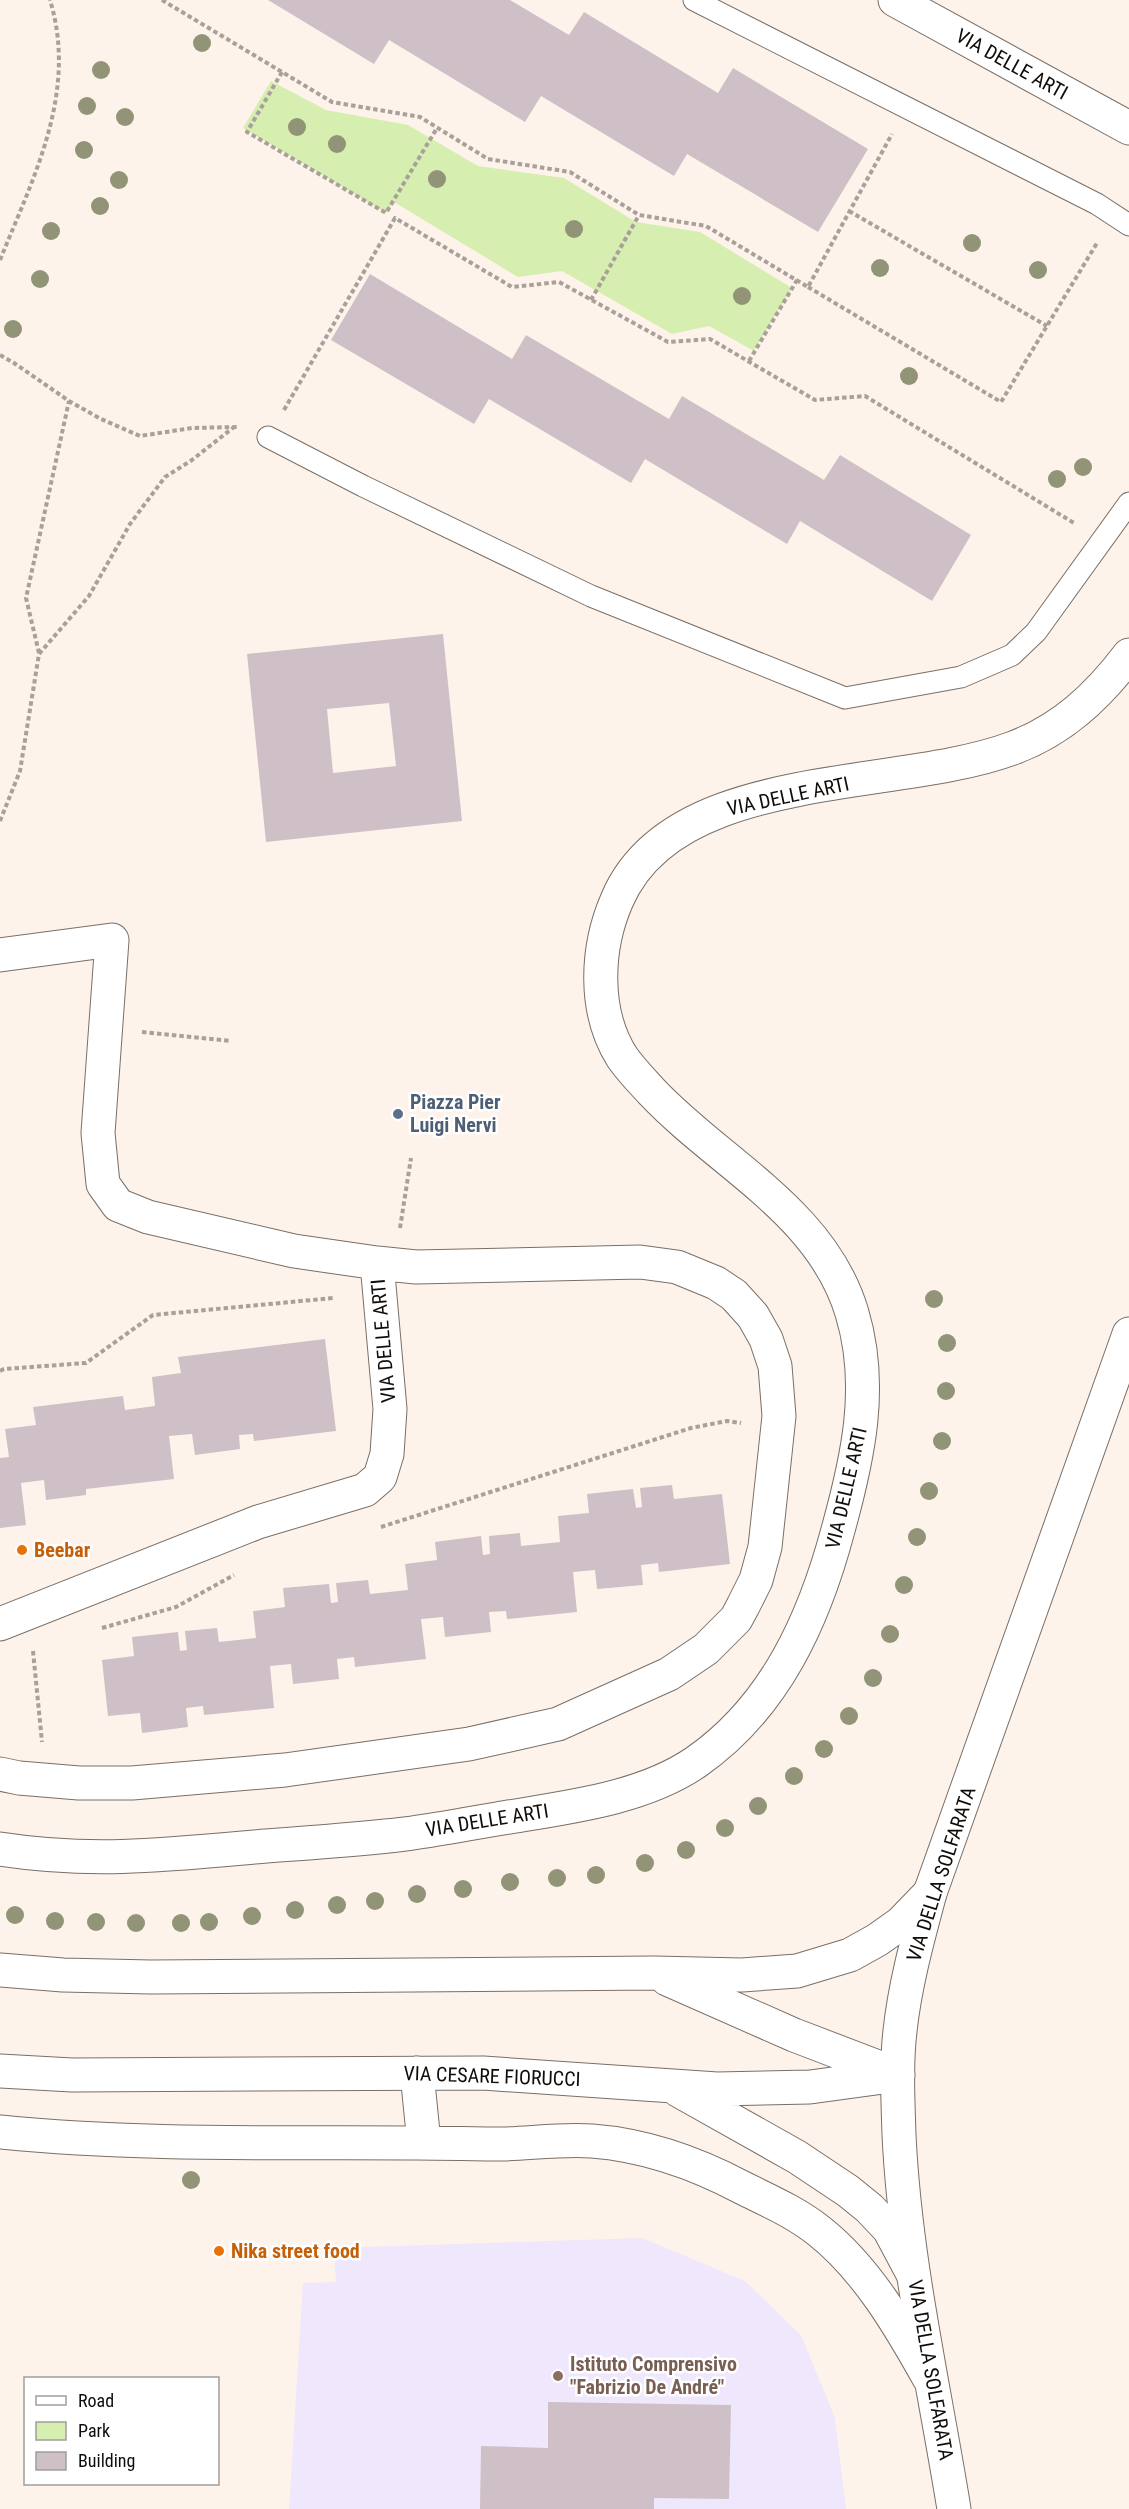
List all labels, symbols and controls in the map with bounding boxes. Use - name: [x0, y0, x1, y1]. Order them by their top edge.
- street label: VIA DELLE ARTI: [952, 23, 1072, 105]
- street label: VIA DELLE ARTI: [725, 771, 851, 821]
- place label: Piazza Pier Luigi Nervi: [410, 1090, 501, 1137]
- marker: Piazza Pier Luigi Nervi: [391, 1107, 405, 1121]
- street label: VIA DELLE ARTI: [366, 1278, 400, 1404]
- street label: VIA DELLE ARTI: [820, 1425, 872, 1551]
- place label: Beebar: [34, 1538, 91, 1562]
- marker: Beebar: [15, 1543, 29, 1557]
- street label: VIA DELLA SOLFARATA: [901, 1783, 981, 1965]
- street label: VIA DELLE ARTI: [424, 1798, 550, 1842]
- street label: VIA CESARE FIORUCCI: [403, 2061, 581, 2091]
- place label: Nika street food: [231, 2239, 360, 2263]
- marker: Nika street food: [212, 2244, 226, 2258]
- street label: VIA DELLA SOLFARATA: [903, 2278, 959, 2462]
- place label: Istituto Comprensivo "Fabrizio De André": [570, 2352, 737, 2399]
- marker: Istituto Comprensivo "Fabrizio De André": [551, 2369, 565, 2383]
- legend: [24, 2377, 219, 2485]
- text: Road: [78, 2390, 114, 2411]
- text: Park: [78, 2420, 110, 2441]
- text: Building: [78, 2450, 135, 2471]

